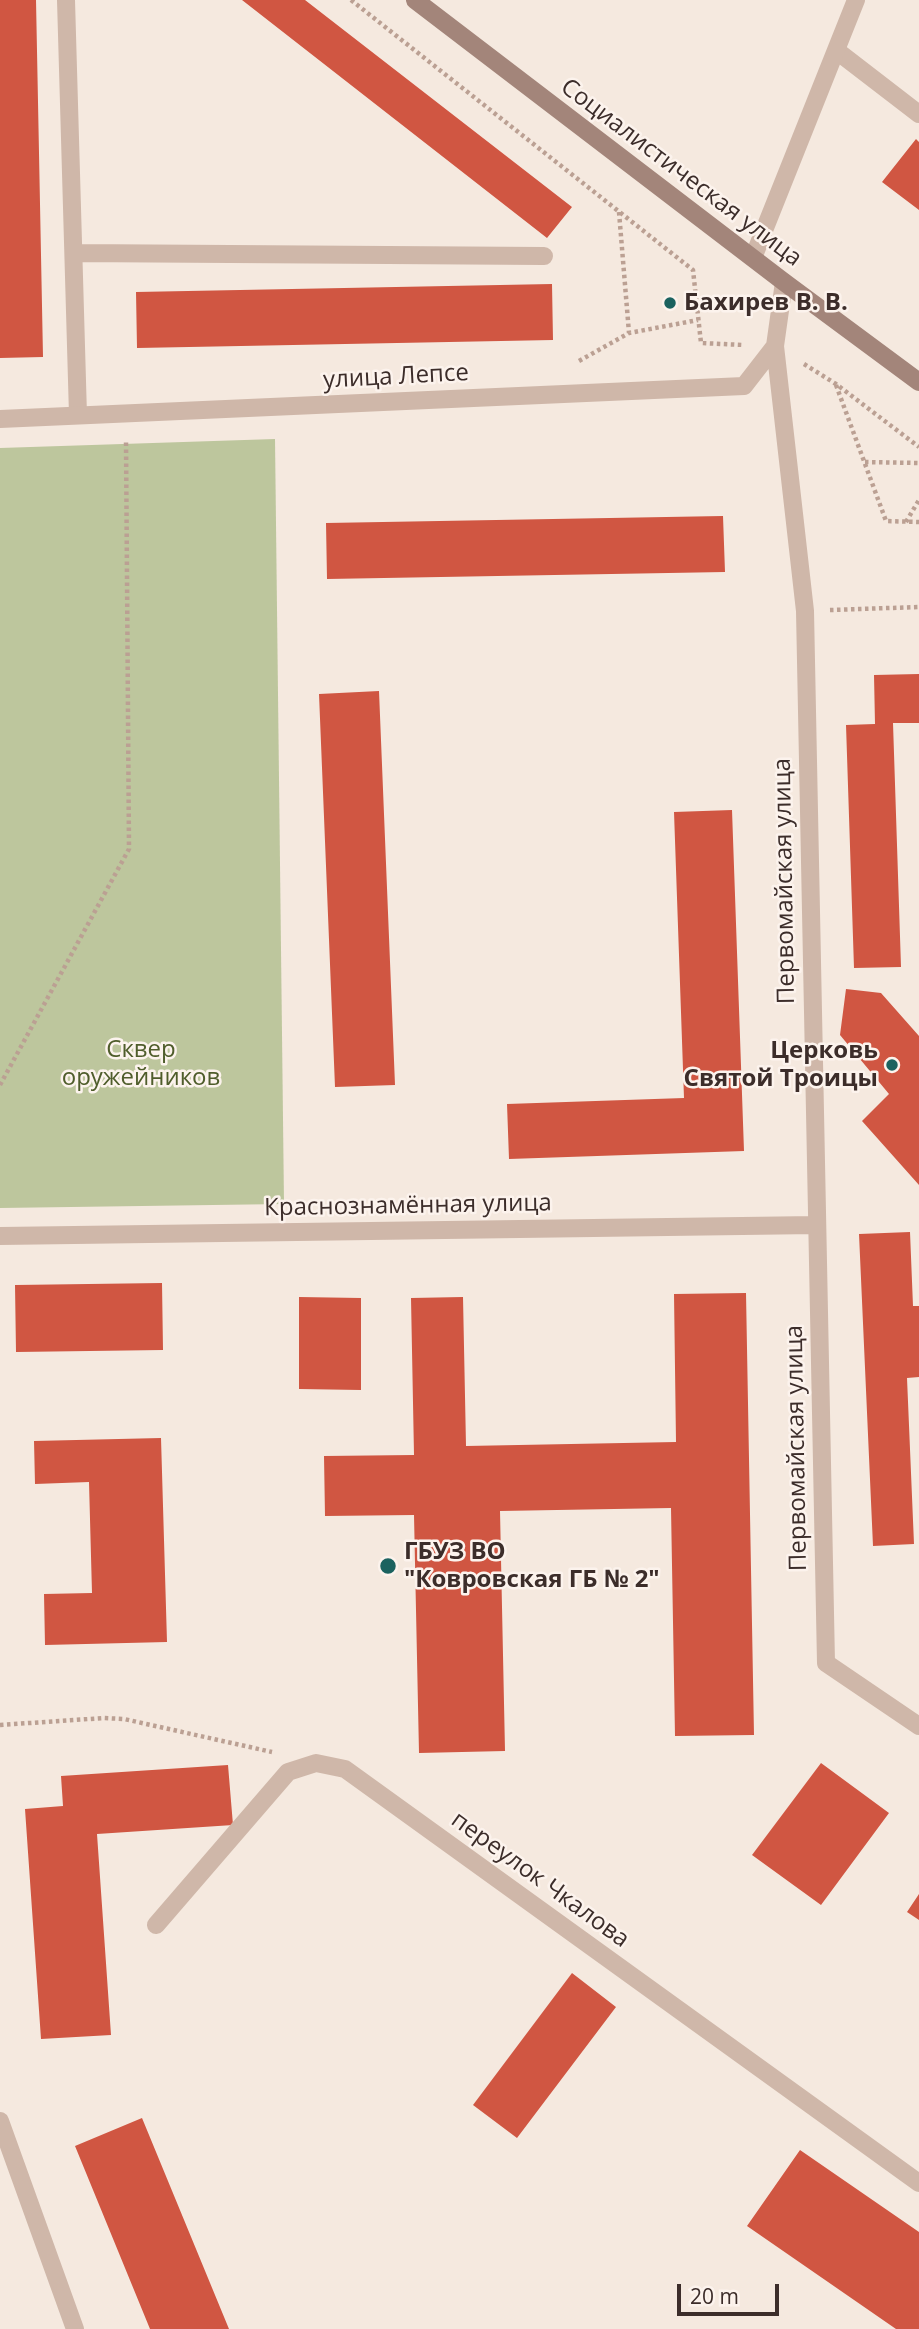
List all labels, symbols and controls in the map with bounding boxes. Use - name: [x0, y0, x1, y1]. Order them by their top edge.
- street label: Социалистическая улица: [555, 73, 807, 273]
- place label: Бахирев В. В.: [684, 289, 848, 317]
- marker: Бахирев В. В.: [662, 295, 678, 311]
- street label: улица Лепсе: [322, 359, 470, 395]
- street label: Первомайская улица: [768, 758, 802, 1004]
- park label: Сквер оружейников: [62, 1036, 220, 1092]
- place label: Церковь Святой Троицы: [684, 1037, 878, 1093]
- marker: Церковь Святой Троицы: [884, 1057, 900, 1073]
- street label: Краснознамённая улица: [264, 1189, 552, 1223]
- street label: Первомайская улица: [780, 1325, 814, 1571]
- place label: ГБУЗ ВО "Ковровская ГБ № 2": [404, 1538, 660, 1594]
- marker: ГБУЗ ВО "Ковровская ГБ № 2": [378, 1556, 398, 1576]
- street label: переулок Чкалова: [445, 1806, 635, 1954]
- scale bar: [681, 2270, 782, 2314]
- text: 20 m: [690, 2282, 739, 2310]

